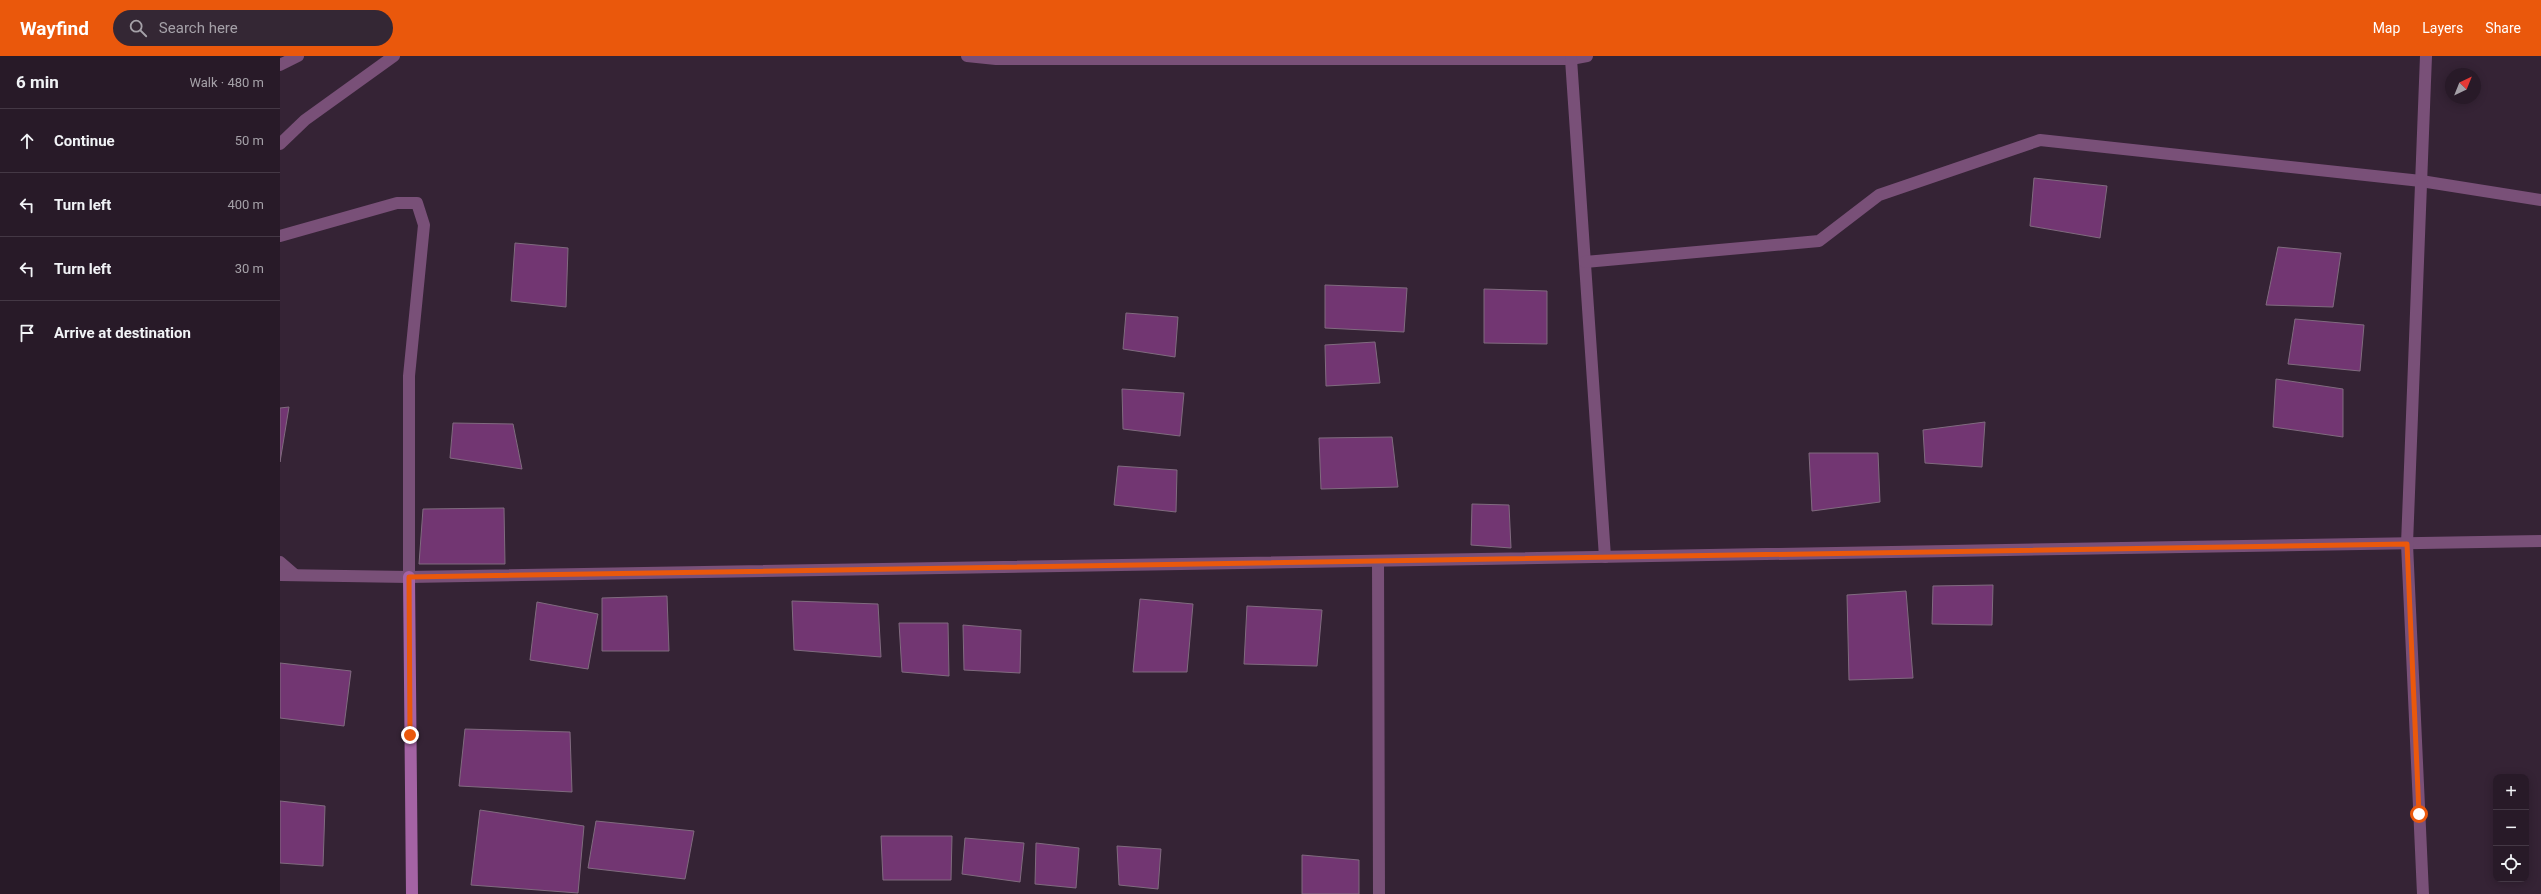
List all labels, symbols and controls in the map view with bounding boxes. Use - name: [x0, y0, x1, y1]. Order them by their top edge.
- search box: [113, 10, 393, 46]
- text: Wayfind: [20, 17, 89, 40]
- icon: search: [127, 17, 149, 39]
- text: Search here: [159, 19, 238, 37]
- text: Map: [2373, 20, 2400, 36]
- text: Layers: [2422, 20, 2463, 36]
- text: Share: [2485, 20, 2521, 36]
- north arrow: [2445, 68, 2481, 104]
- text: 6 min: [16, 72, 59, 92]
- text: Walk · 480 m: [189, 75, 264, 90]
- icon: ahead: [16, 130, 38, 152]
- text: Continue: [54, 132, 115, 150]
- text: 50 m: [235, 133, 264, 148]
- icon: left: [16, 194, 38, 216]
- text: Turn left: [54, 196, 111, 214]
- text: 400 m: [227, 197, 264, 212]
- icon: left: [16, 258, 38, 280]
- text: Turn left: [54, 260, 111, 278]
- text: 30 m: [235, 261, 264, 276]
- icon: arrive: [16, 322, 38, 344]
- text: Arrive at destination: [54, 324, 191, 342]
- route end: [401, 726, 419, 744]
- map controls: [2493, 774, 2529, 882]
- button: +: [2493, 774, 2529, 810]
- route start: [2410, 805, 2428, 823]
- button: −: [2493, 810, 2529, 846]
- button: locate: [2493, 846, 2529, 882]

